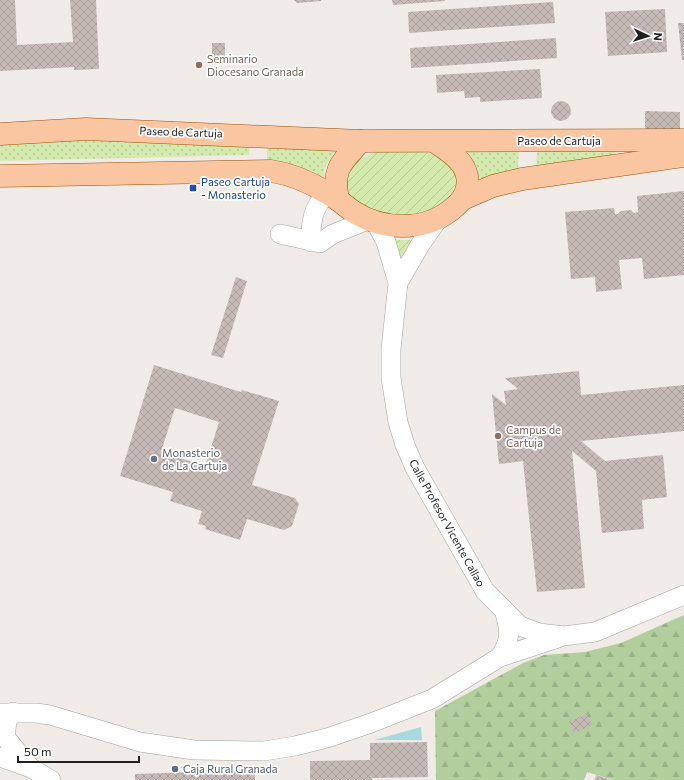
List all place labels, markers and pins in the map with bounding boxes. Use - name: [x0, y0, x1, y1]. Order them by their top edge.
- place label: Seminario Diocesano Granada: [207, 52, 304, 78]
- marker: Seminario Diocesano Granada: [194, 60, 204, 70]
- place label: Paseo Cartuja - Monasterio: [201, 175, 270, 201]
- marker: Paseo Cartuja - Monasterio: [188, 183, 198, 193]
- place label: Campus de Cartuja: [506, 423, 561, 449]
- marker: Campus de Cartuja: [493, 431, 503, 441]
- place label: Monasterio de La Cartuja: [162, 446, 227, 472]
- marker: Monasterio de La Cartuja: [149, 454, 159, 464]
- place label: Caja Rural Granada: [183, 762, 278, 775]
- marker: Caja Rural Granada: [170, 764, 180, 774]

